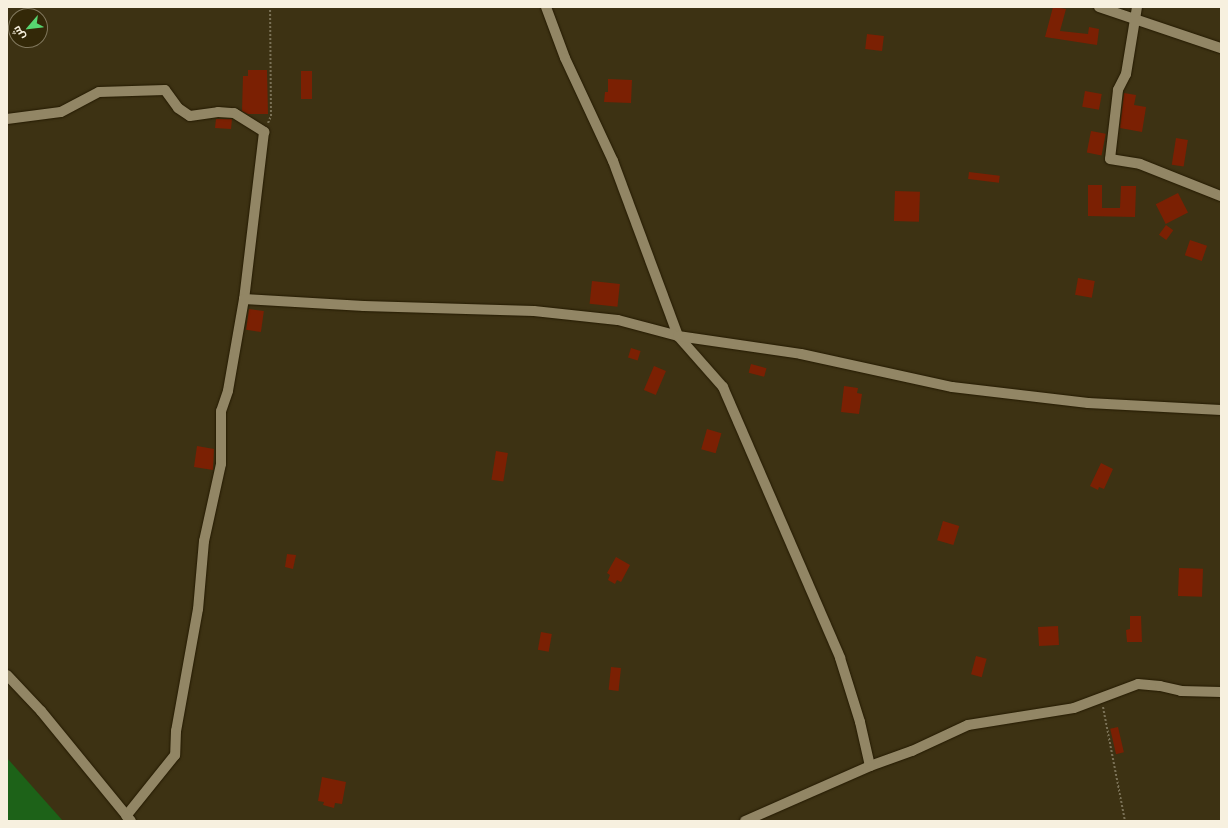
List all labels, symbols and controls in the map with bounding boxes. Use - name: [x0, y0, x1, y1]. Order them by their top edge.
- north arrow: [8, 8, 48, 48]
- text: ش: [9, 24, 28, 43]

